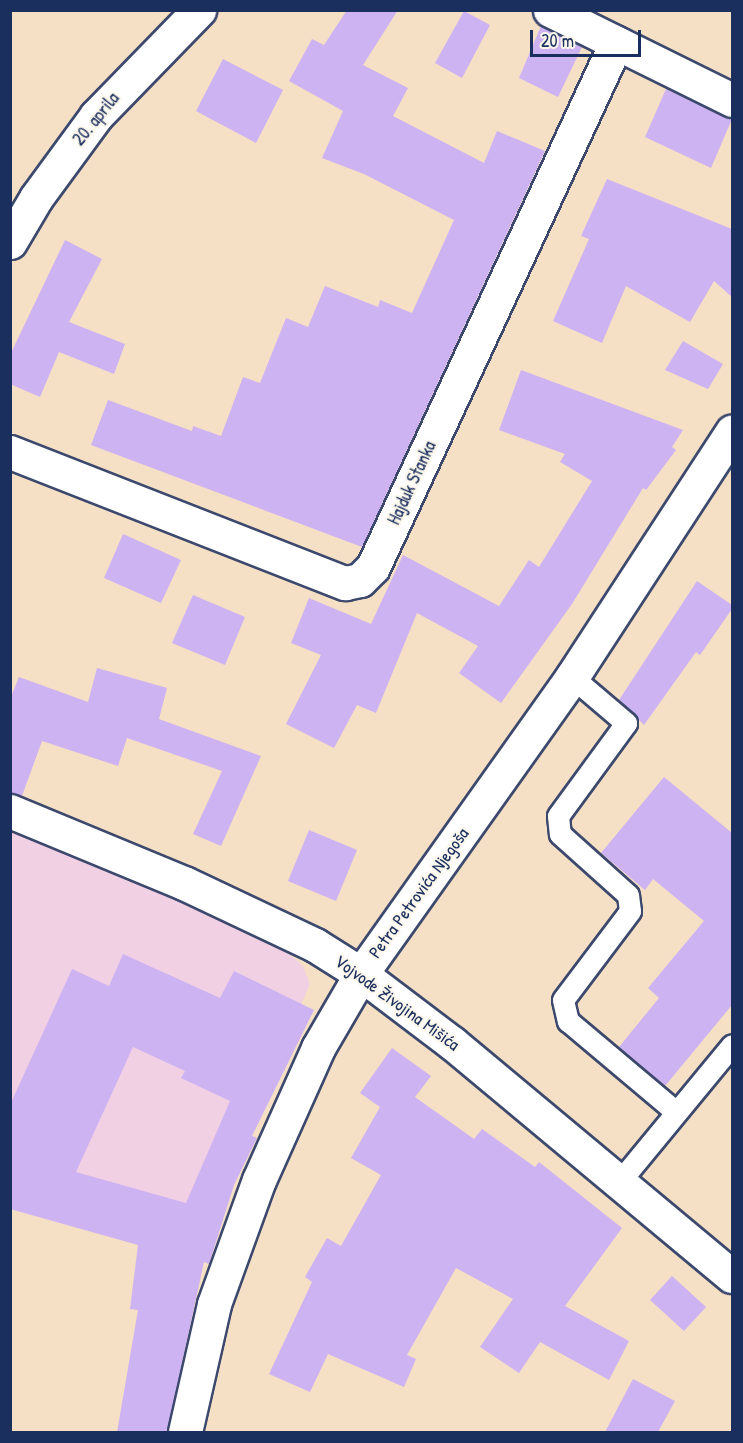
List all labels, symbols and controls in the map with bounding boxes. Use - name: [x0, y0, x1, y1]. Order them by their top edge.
- scale bar: [533, 18, 644, 56]
- text: 20 m: [541, 28, 574, 53]
- street label: 20. aprila: [68, 88, 124, 150]
- street label: Hajduk Stanka: [383, 438, 441, 528]
- street label: Petra Petrovića Njegoša: [364, 824, 474, 962]
- street label: Vojvode Živojina Mišića: [330, 950, 464, 1056]

